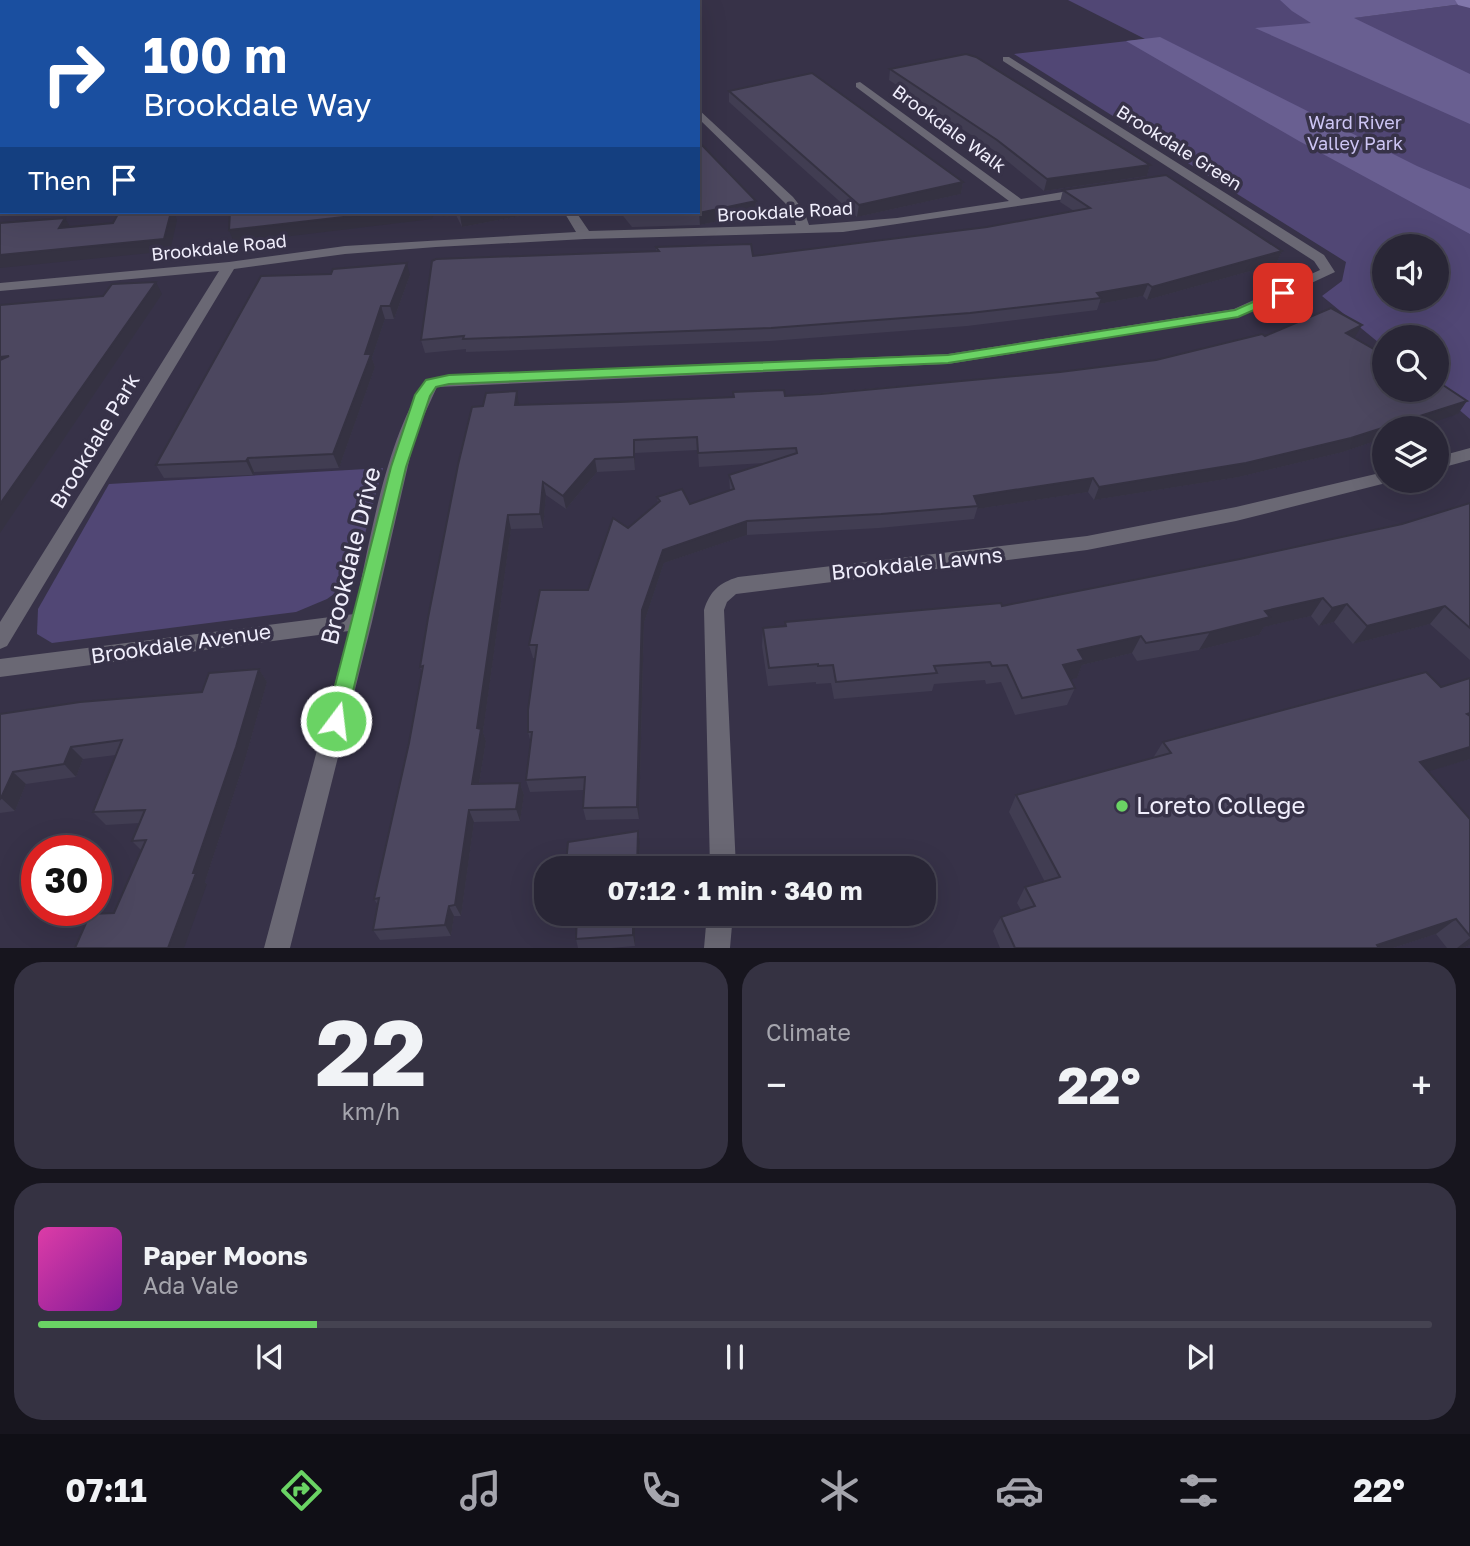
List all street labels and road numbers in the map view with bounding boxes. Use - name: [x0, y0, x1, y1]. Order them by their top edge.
- street label: Brookdale Walk: [889, 80, 1011, 177]
- street label: Brookdale Green: [1113, 100, 1246, 195]
- street label: Brookdale Road: [716, 196, 854, 226]
- street label: Brookdale Road: [150, 229, 288, 265]
- street label: Brookdale Park: [44, 368, 145, 513]
- street label: Brookdale Drive: [313, 464, 386, 648]
- street label: Brookdale Lawns: [830, 541, 1004, 585]
- street label: Brookdale Avenue: [89, 618, 273, 669]

